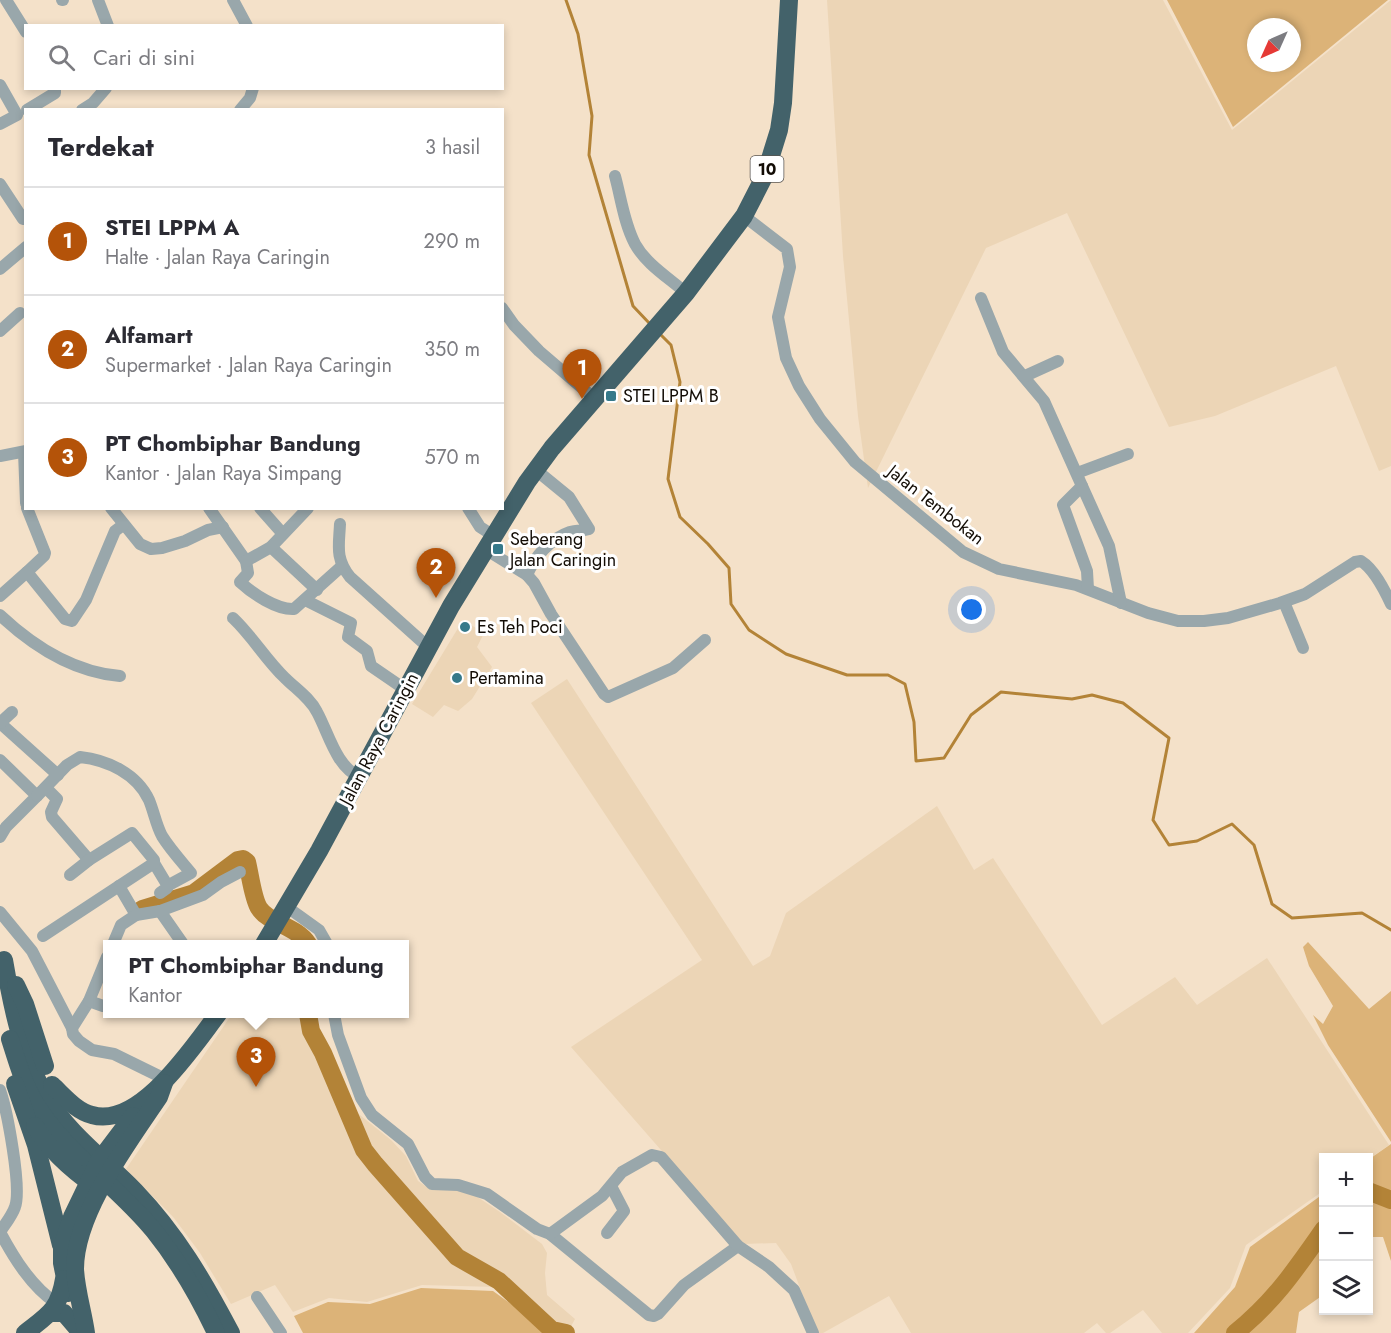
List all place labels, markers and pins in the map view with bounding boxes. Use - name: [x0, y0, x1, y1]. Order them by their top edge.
- pin: 1: [562, 350, 602, 399]
- place label: STEI LPPM B: [623, 383, 719, 409]
- marker: STEI LPPM B: [604, 389, 618, 403]
- place label: Seberang Jalan Caringin: [508, 526, 616, 573]
- marker: Seberang Jalan Caringin: [491, 542, 505, 556]
- pin: 2: [416, 548, 456, 598]
- place label: Es Teh Poci: [477, 614, 563, 640]
- marker: Es Teh Poci: [458, 620, 472, 634]
- place label: Pertamina: [469, 665, 544, 691]
- marker: Pertamina: [450, 671, 464, 685]
- pin: 3: [236, 1038, 276, 1087]

